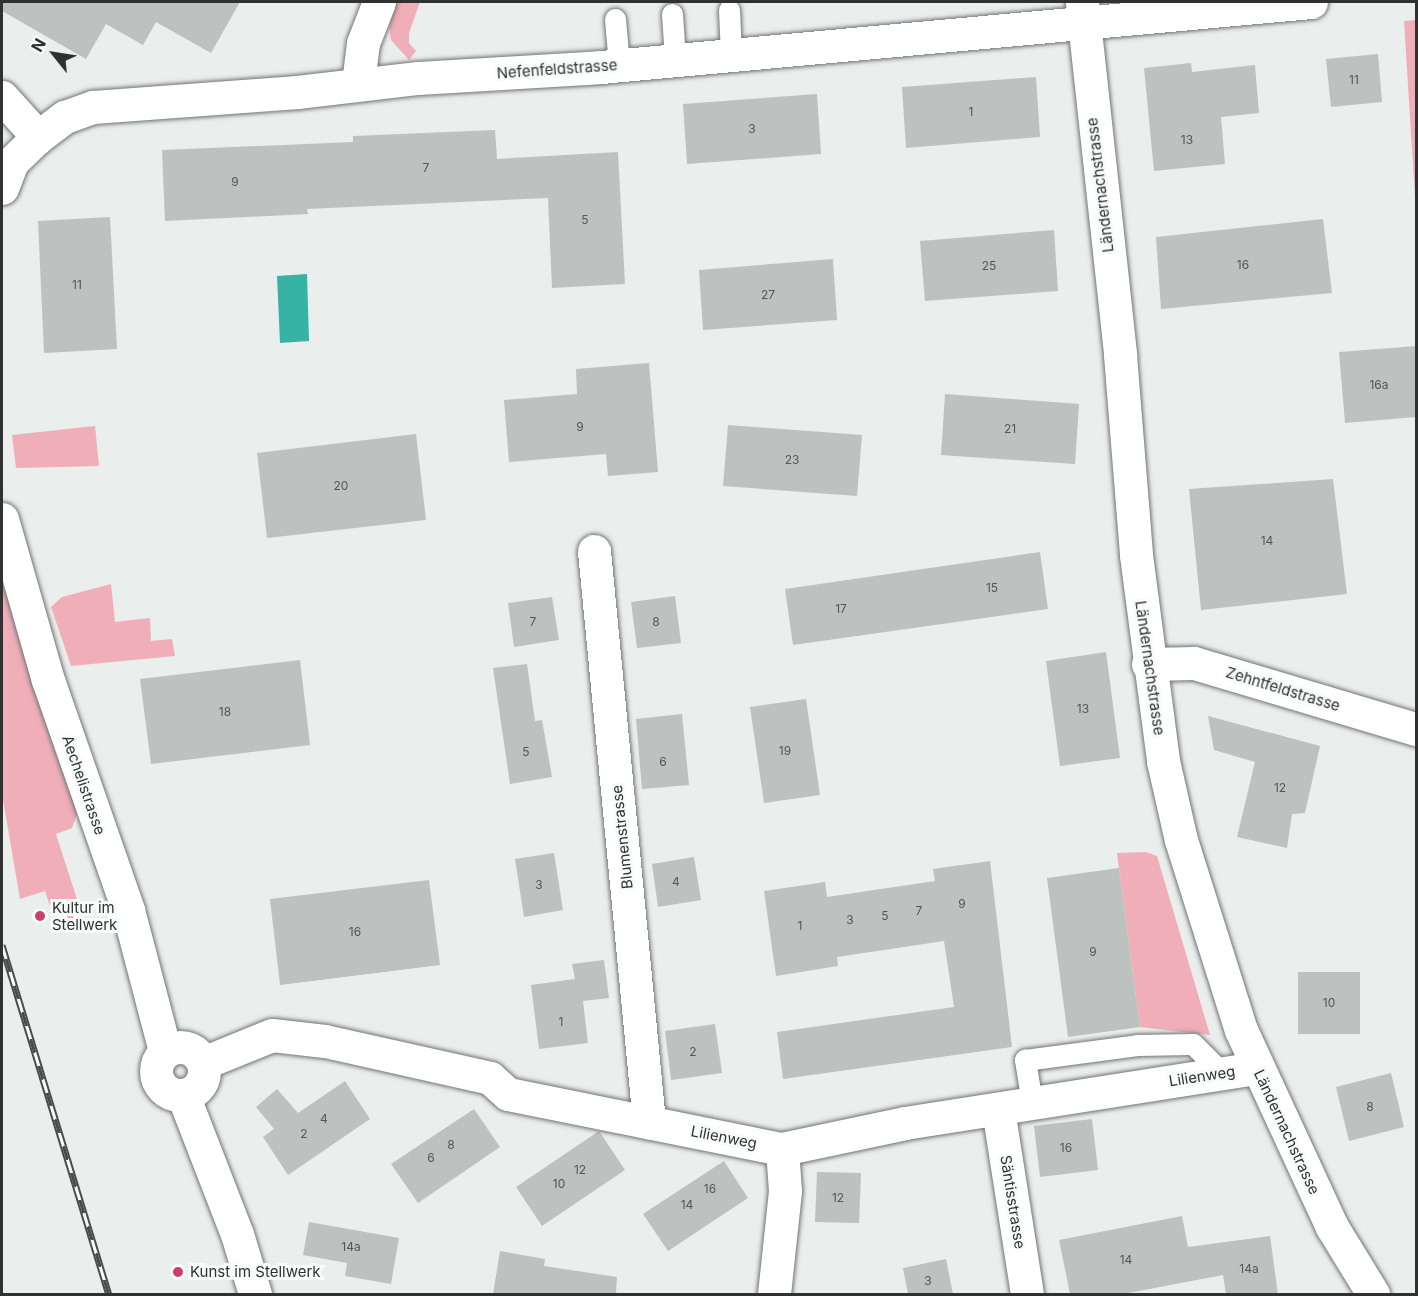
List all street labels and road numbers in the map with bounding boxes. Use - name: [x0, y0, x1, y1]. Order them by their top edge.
- street label: Nefenfeldstrasse: [496, 56, 618, 82]
- street label: Ländernachstrasse: [1083, 117, 1117, 253]
- street label: Ländernachstrasse: [1132, 600, 1168, 736]
- street label: Zehntfeldstrasse: [1224, 663, 1342, 715]
- street label: Aechelistrasse: [59, 733, 109, 837]
- street label: Blumenstrasse: [608, 784, 636, 890]
- street label: Lilienweg: [1168, 1062, 1236, 1090]
- street label: Ländernachstrasse: [1250, 1067, 1324, 1197]
- street label: Lilienweg: [689, 1122, 759, 1152]
- street label: Säntisstrasse: [997, 1154, 1029, 1250]

